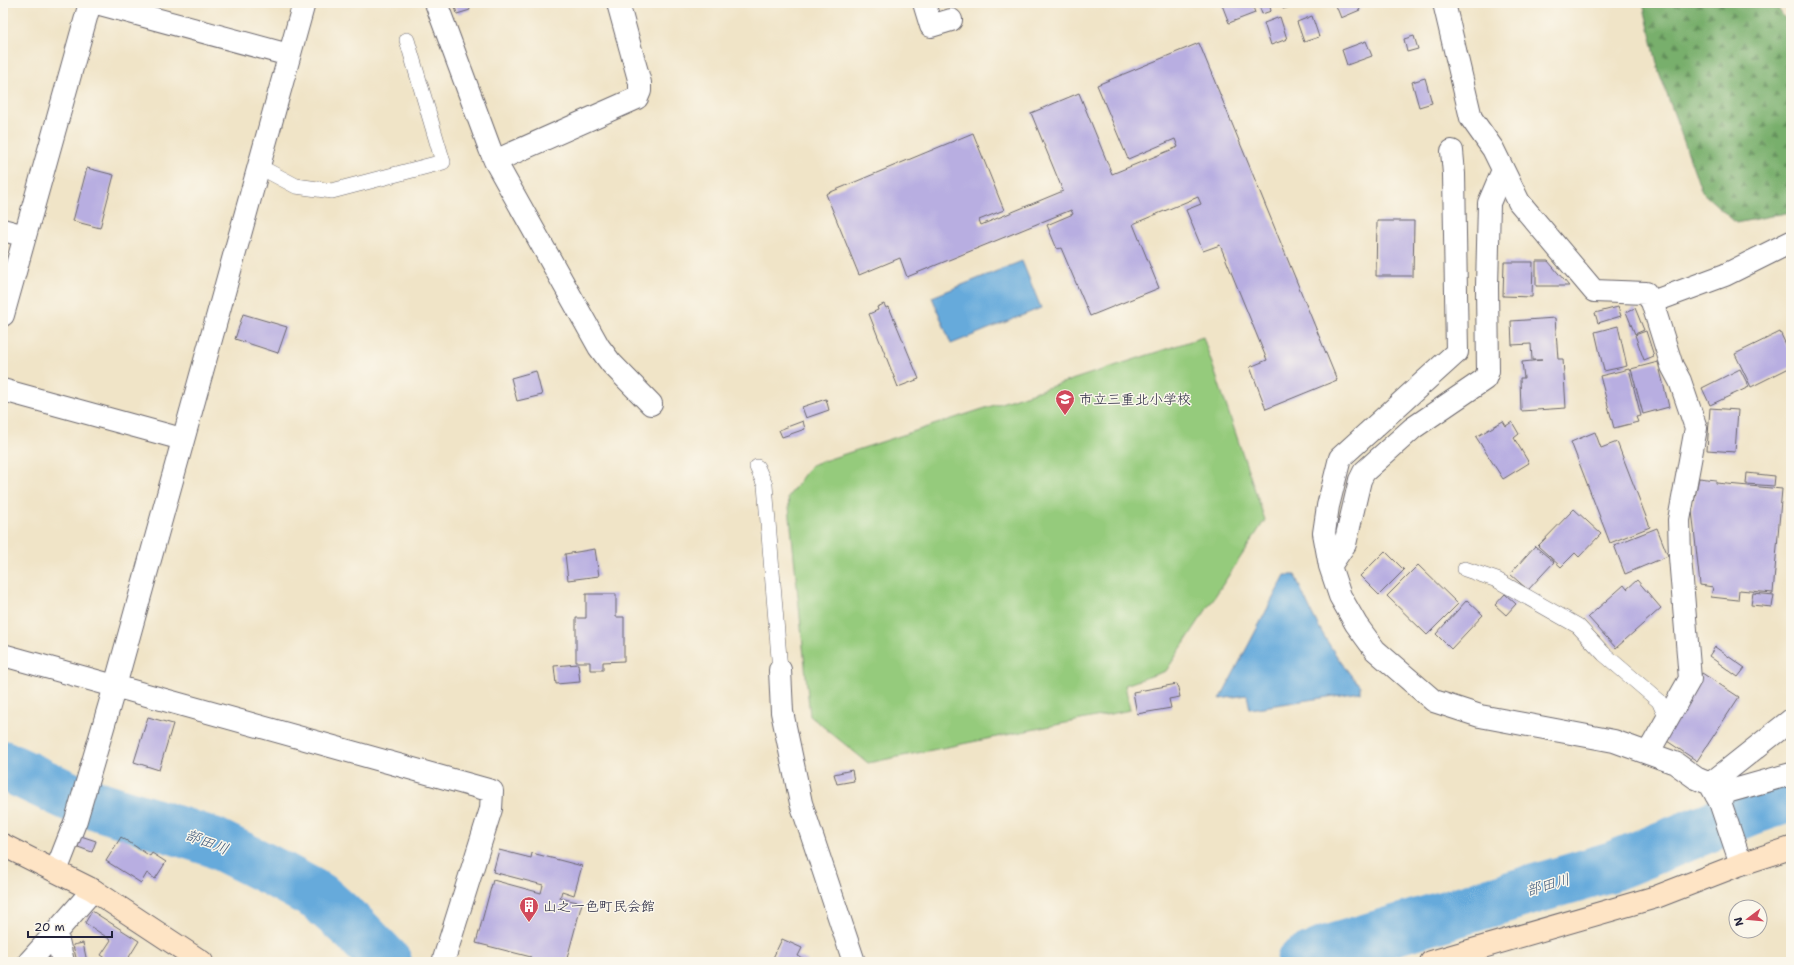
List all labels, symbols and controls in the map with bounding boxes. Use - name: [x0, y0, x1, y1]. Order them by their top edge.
- school or university icon: 市立三重北小学校: [1054, 388, 1076, 416]
- place label: 市立三重北小学校: [1079, 390, 1191, 408]
- water label: 部田川: [182, 825, 232, 859]
- water label: 部田川: [1524, 869, 1572, 901]
- building icon: 山之一色町民会館: [518, 895, 540, 923]
- place label: 山之一色町民会館: [543, 897, 655, 915]
- north arrow: [1728, 899, 1768, 939]
- scale bar: [28, 913, 112, 939]
- text: N: [1730, 915, 1747, 928]
- text: 20 m: [34, 919, 65, 935]

